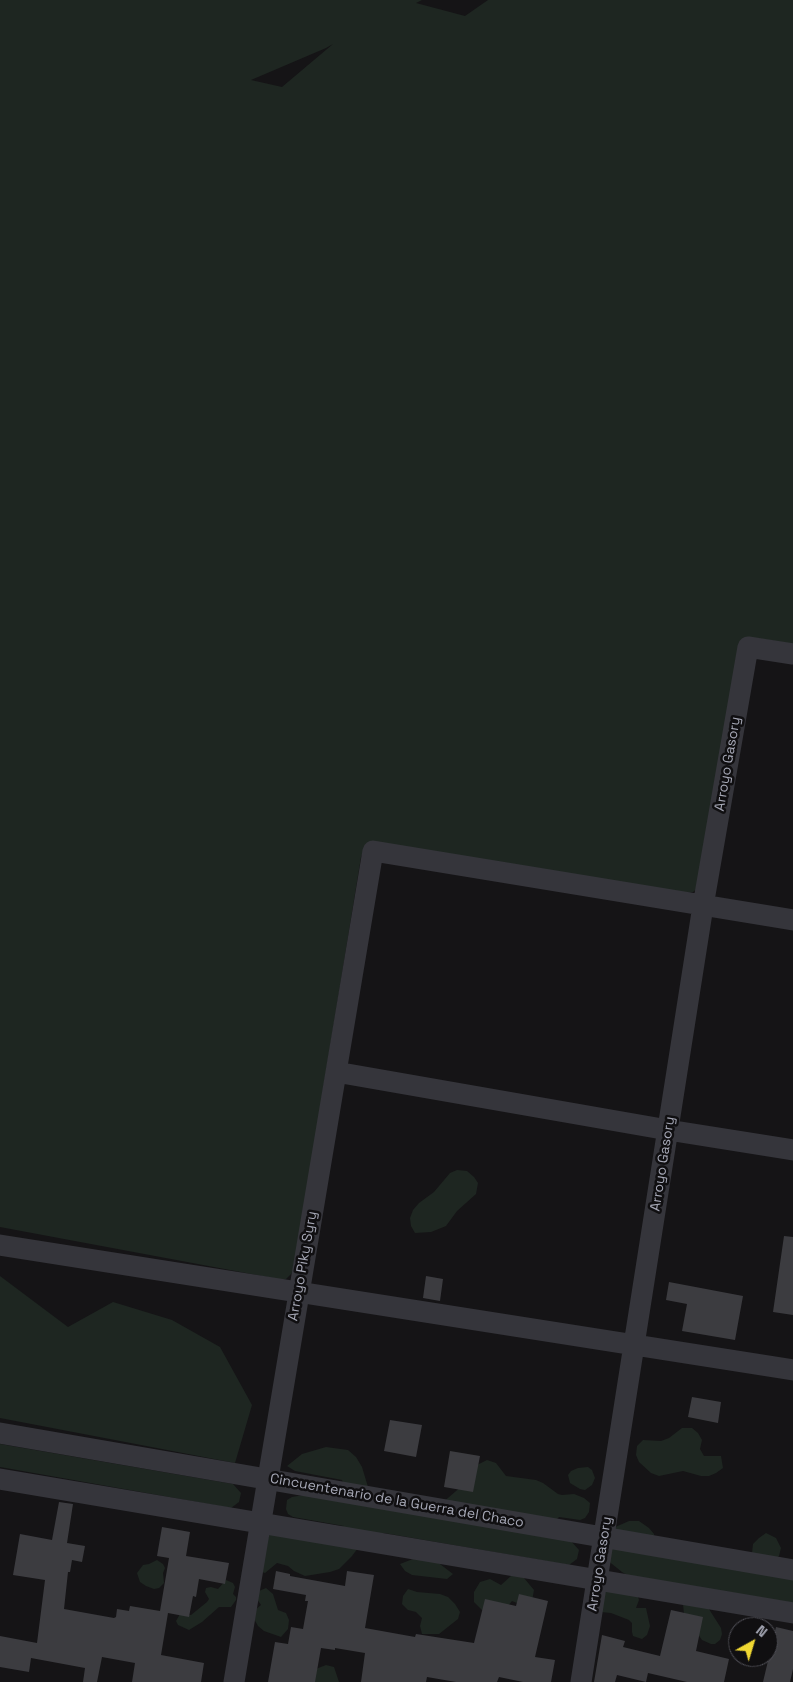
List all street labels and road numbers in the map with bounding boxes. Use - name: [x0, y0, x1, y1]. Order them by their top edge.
- street label: Arroyo Gasory: [711, 715, 745, 813]
- street label: Arroyo Gasory: [647, 1115, 679, 1213]
- street label: Arroyo Piky Syry: [285, 1210, 321, 1322]
- street label: Cincuentenario de la Guerra del Chaco: [269, 1470, 525, 1532]
- street label: Arroyo Gasory: [584, 1515, 616, 1613]

